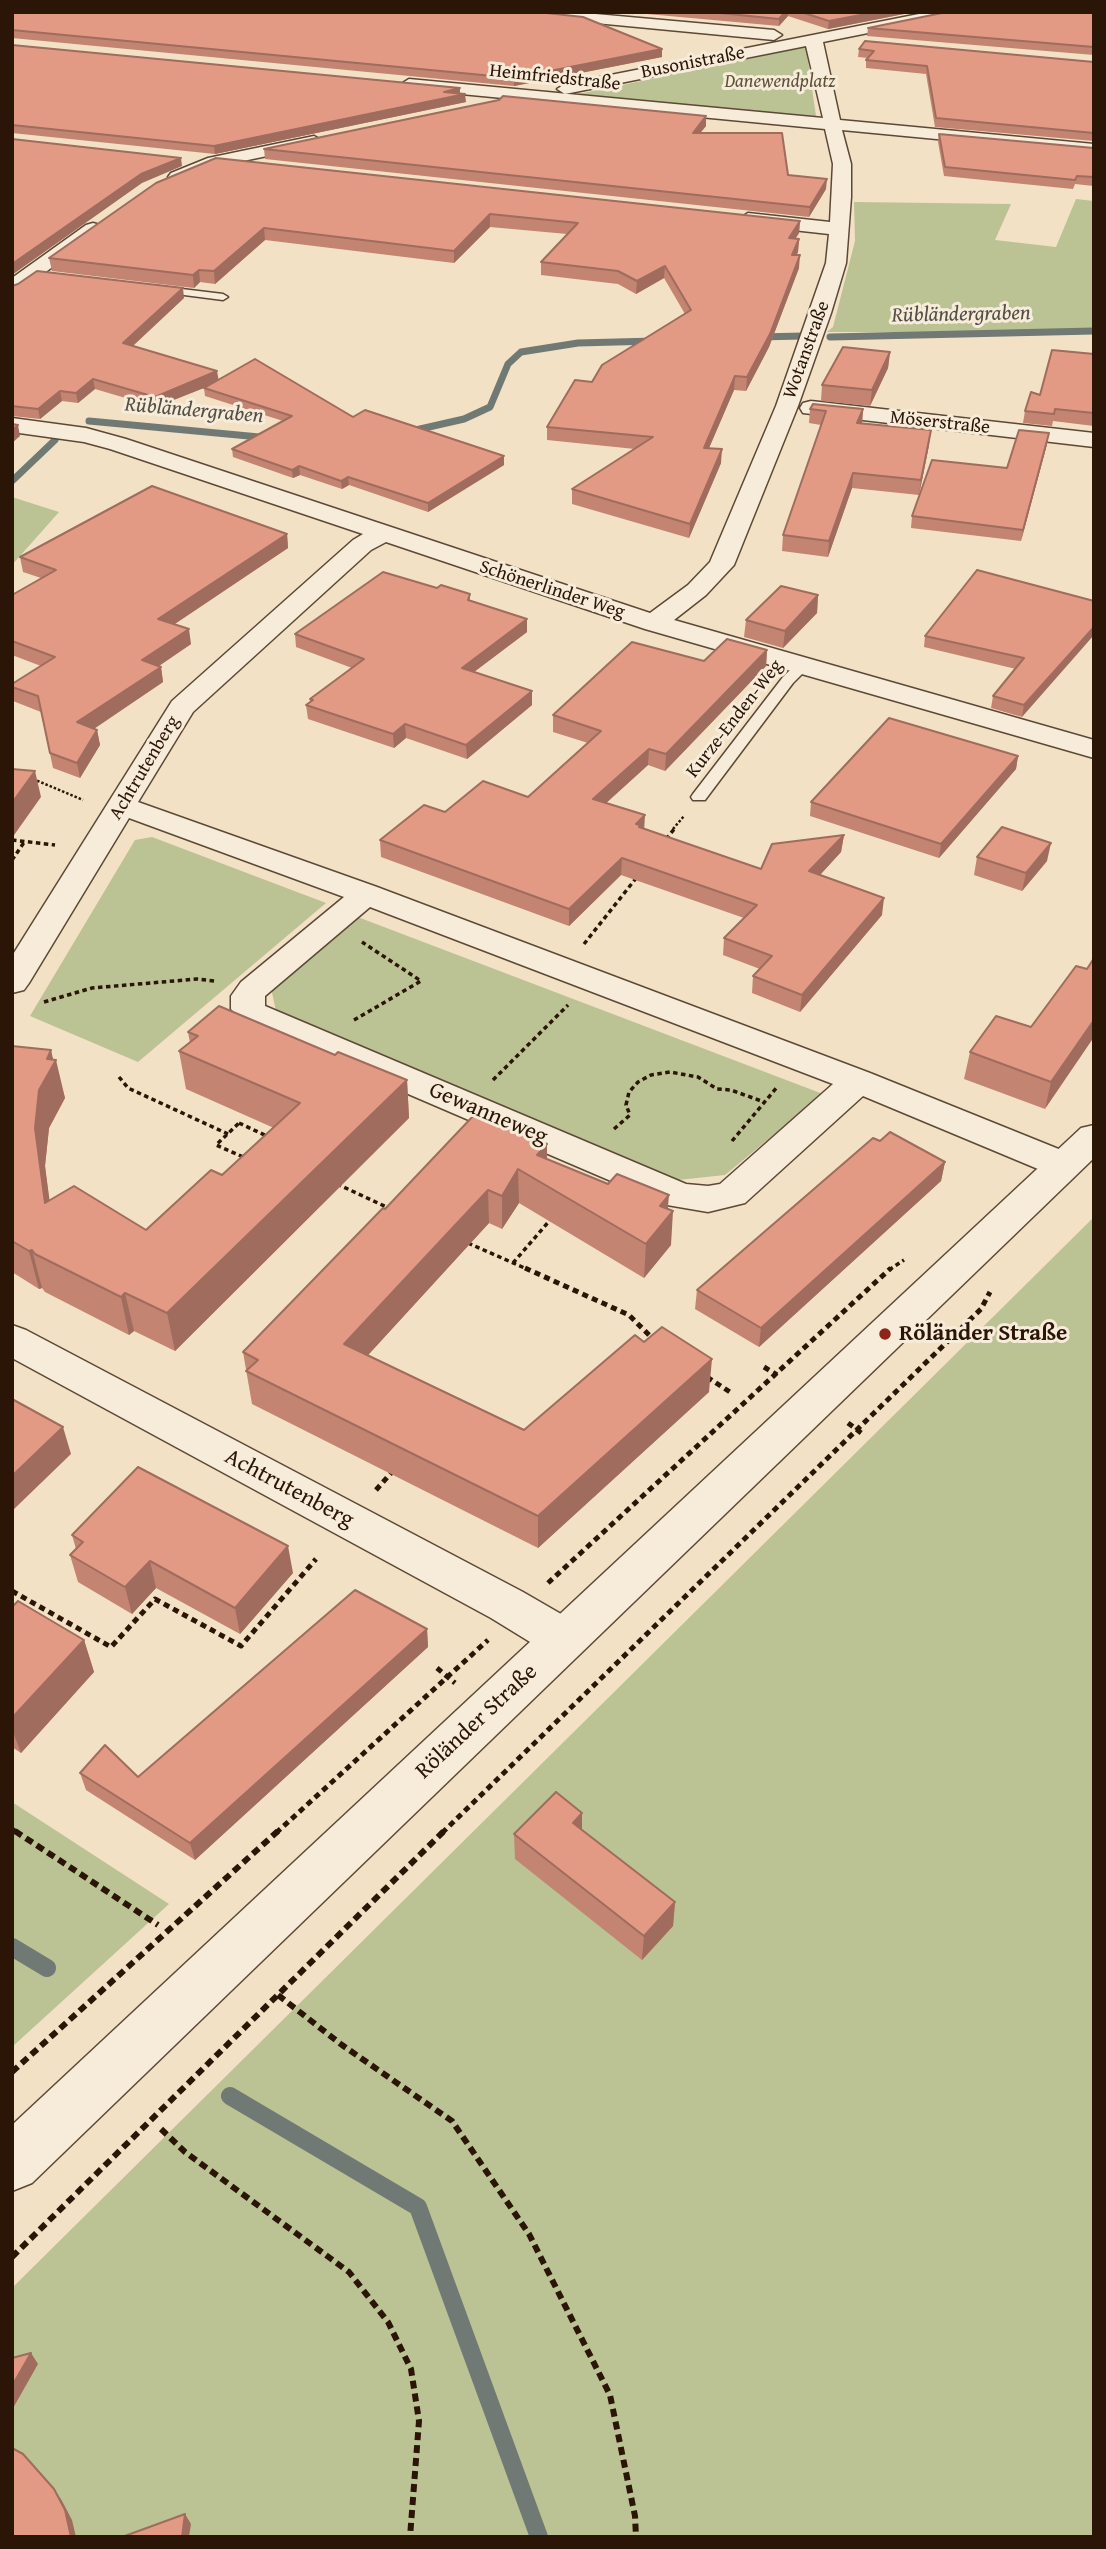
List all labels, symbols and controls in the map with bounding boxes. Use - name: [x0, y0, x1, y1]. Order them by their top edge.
- street label: Busonistraße: [639, 42, 747, 84]
- street label: Heimfriedstraße: [488, 60, 622, 96]
- park label: Danewendplatz: [724, 71, 836, 93]
- street label: Wotanstraße: [779, 298, 835, 402]
- water label: Rübländergraben: [891, 301, 1031, 329]
- water label: Rübländergraben: [124, 392, 264, 430]
- street label: Möserstraße: [889, 406, 991, 440]
- street label: Schönerlinder Weg: [476, 556, 628, 624]
- street label: Kurze-Enden-Weg: [682, 655, 788, 783]
- street label: Achtrutenberg: [105, 712, 185, 824]
- street label: Gewanneweg: [425, 1077, 551, 1151]
- place label: Röländer Straße: [899, 1320, 1067, 1348]
- marker: Röländer Straße: [877, 1326, 893, 1342]
- street label: Achtrutenberg: [220, 1443, 358, 1535]
- street label: Röländer Straße: [410, 1659, 544, 1785]

